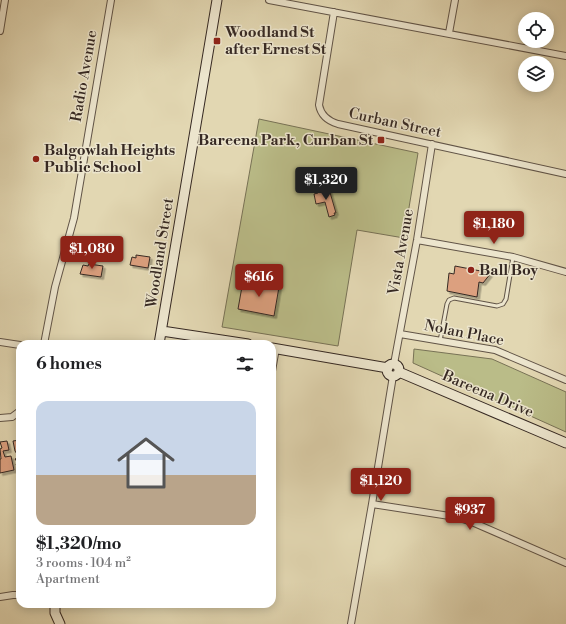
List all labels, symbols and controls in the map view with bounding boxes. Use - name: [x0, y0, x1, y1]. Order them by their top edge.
- map controls: [518, 12, 554, 92]
- button: locate: [518, 12, 554, 48]
- place label: Woodland St after Ernest St: [224, 23, 327, 59]
- street label: Radio Avenue: [67, 29, 101, 123]
- marker: Woodland St after Ernest St: [212, 36, 222, 46]
- button: layers: [518, 56, 554, 92]
- street label: Curban Street: [347, 104, 444, 142]
- place label: Bareena Park, Curban St: [198, 131, 374, 150]
- marker: Bareena Park, Curban St: [376, 135, 386, 145]
- place label: Balgowlah Heights Public School: [44, 141, 175, 177]
- marker: Balgowlah Heights Public School: [31, 154, 41, 164]
- pin: $1,320: [293, 167, 359, 201]
- text: $1,320: [304, 172, 348, 188]
- street label: Woodland Street: [142, 196, 178, 310]
- street label: Vista Avenue: [384, 207, 418, 298]
- pin: $1,180: [461, 211, 527, 245]
- text: $1,180: [473, 216, 515, 232]
- pin: $1,080: [59, 236, 125, 270]
- text: $1,080: [69, 241, 115, 257]
- place label: Ball Boy: [479, 261, 538, 280]
- pin: $616: [235, 264, 283, 298]
- marker: Ball Boy: [466, 265, 476, 275]
- text: $616: [244, 269, 274, 285]
- street label: Nolan Place: [422, 316, 506, 350]
- text: 6 homes: [36, 353, 102, 375]
- icon: filters: [234, 353, 256, 375]
- street label: Bareena Drive: [439, 366, 537, 422]
- icon: home: [110, 427, 182, 499]
- pin: $1,120: [348, 468, 414, 502]
- text: $1,120: [360, 473, 402, 489]
- pin: $937: [446, 497, 494, 531]
- text: $937: [454, 502, 486, 518]
- text: $1,320/mo: [36, 533, 122, 555]
- text: 3 rooms · 104 m²: [36, 555, 131, 571]
- text: Apartment: [36, 571, 100, 587]

